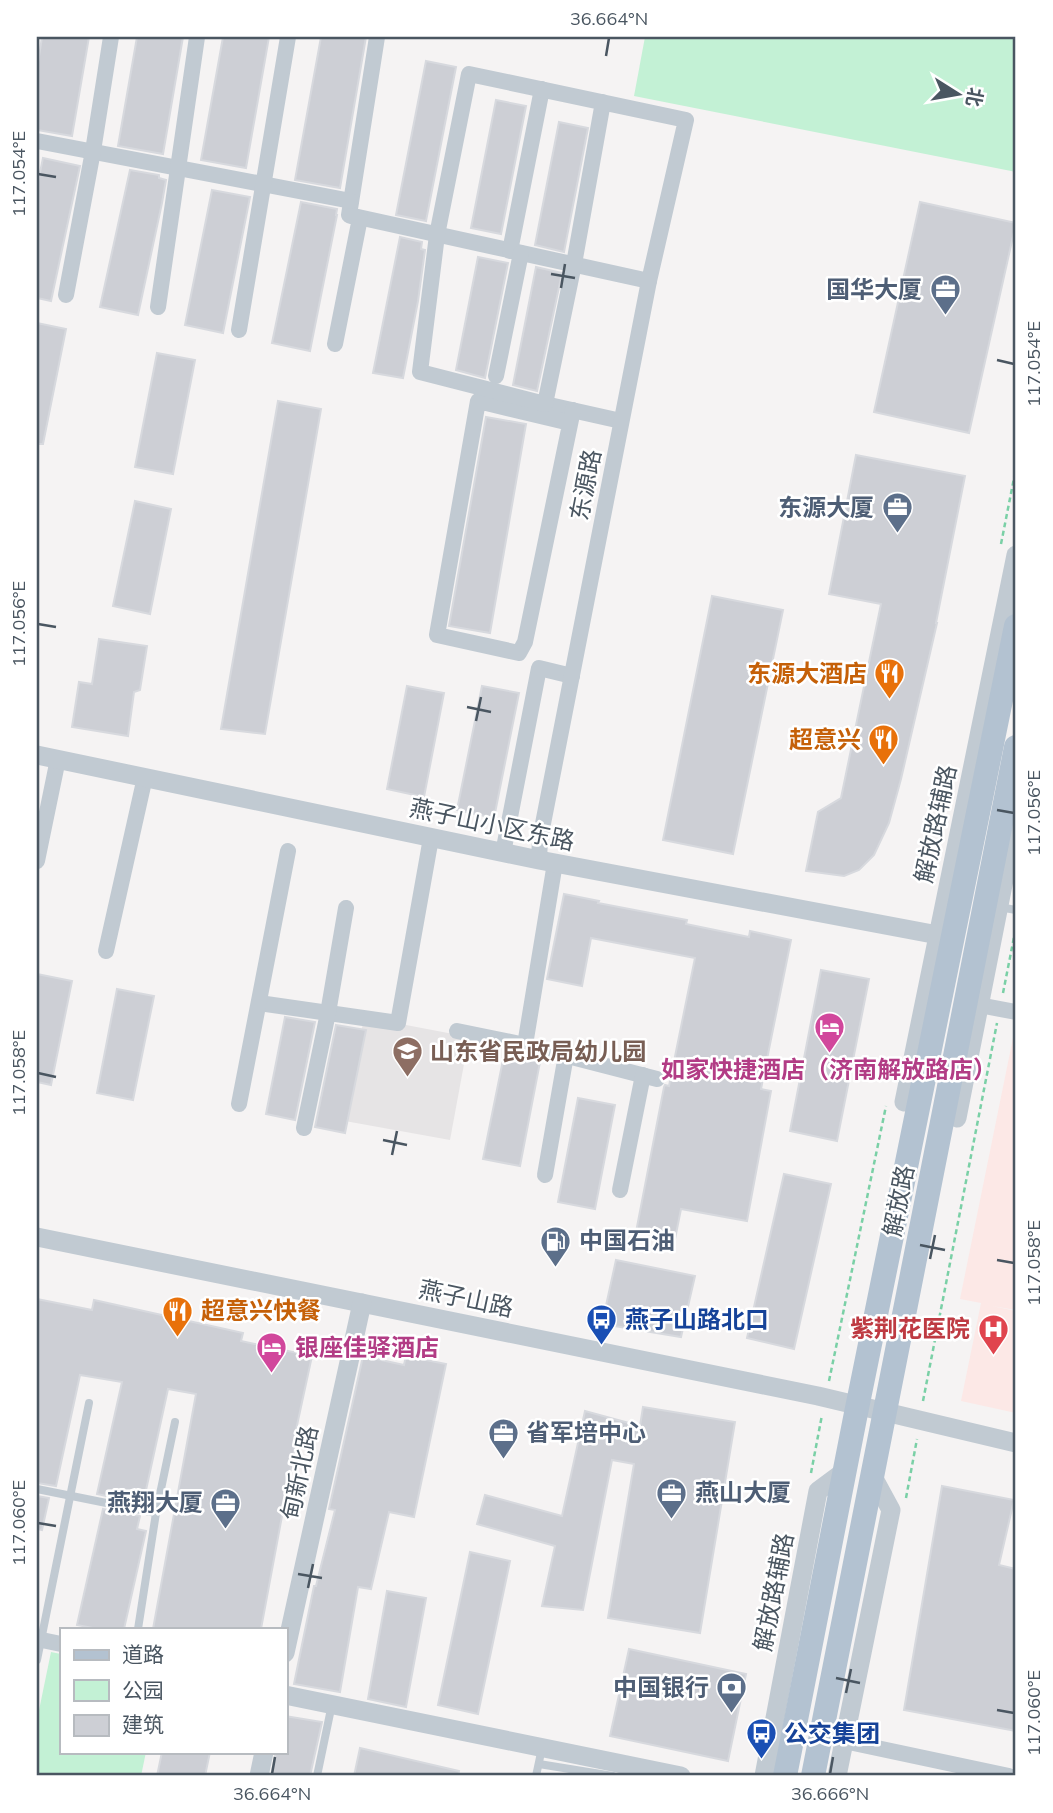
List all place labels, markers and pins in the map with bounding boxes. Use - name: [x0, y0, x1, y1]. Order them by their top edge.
- office icon: 国华大厦: [928, 273, 962, 317]
- place label: 国华大厦: [826, 274, 922, 304]
- office icon: 东源大厦: [880, 491, 914, 535]
- place label: 东源大厦: [778, 492, 874, 522]
- restaurant icon: 东源大酒店: [873, 657, 907, 701]
- place label: 东源大酒店: [747, 658, 867, 688]
- restaurant icon: 超意兴: [867, 723, 901, 767]
- place label: 超意兴: [789, 724, 861, 754]
- hotel icon: 如家快捷酒店（济南解放路店）: [812, 1011, 846, 1055]
- school or university icon: 山东省民政局幼儿园: [390, 1035, 424, 1079]
- place label: 山东省民政局幼儿园: [430, 1036, 646, 1066]
- place label: 如家快捷酒店（济南解放路店）: [661, 1054, 997, 1084]
- fuel station icon: 中国石油: [539, 1224, 573, 1268]
- place label: 中国石油: [579, 1225, 675, 1255]
- restaurant icon: 超意兴快餐: [161, 1294, 195, 1338]
- place label: 超意兴快餐: [201, 1295, 321, 1325]
- bus stop icon: 燕子山路北口: [585, 1303, 619, 1347]
- place label: 燕子山路北口: [625, 1304, 769, 1334]
- hospital icon: 紫荆花医院: [976, 1312, 1010, 1356]
- place label: 紫荆花医院: [850, 1313, 970, 1343]
- hotel icon: 银座佳驿酒店: [255, 1331, 289, 1375]
- place label: 银座佳驿酒店: [295, 1332, 439, 1362]
- office icon: 省军培中心: [486, 1416, 520, 1460]
- place label: 省军培中心: [526, 1417, 646, 1447]
- office icon: 燕山大厦: [655, 1476, 689, 1520]
- place label: 燕山大厦: [695, 1477, 791, 1507]
- office icon: 燕翔大厦: [209, 1486, 243, 1530]
- place label: 燕翔大厦: [107, 1487, 203, 1517]
- bank icon: 中国银行: [715, 1671, 749, 1715]
- place label: 中国银行: [613, 1672, 709, 1702]
- bus stop icon: 公交集团: [744, 1717, 778, 1761]
- place label: 公交集团: [784, 1718, 880, 1748]

